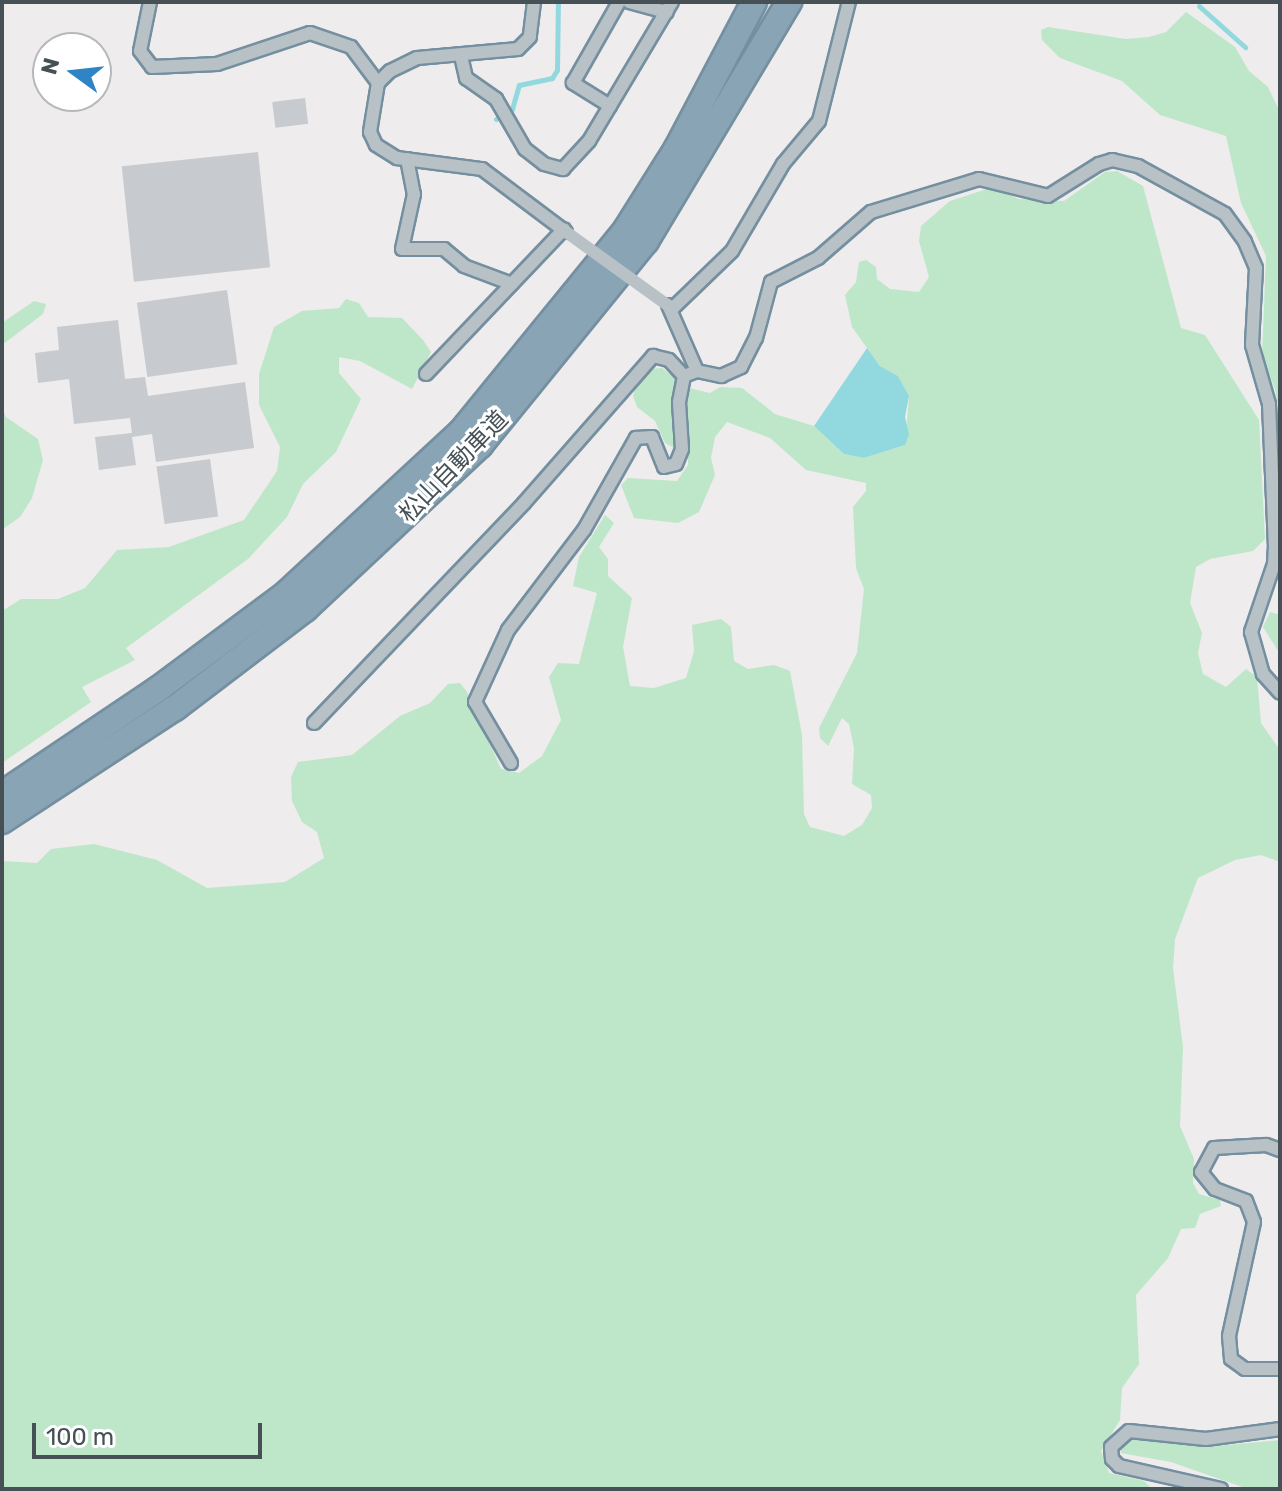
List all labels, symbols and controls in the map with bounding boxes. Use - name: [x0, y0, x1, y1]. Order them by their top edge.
- north arrow: [32, 32, 112, 112]
- text: N: [35, 55, 65, 77]
- street label: 松山自動車道: [394, 405, 514, 529]
- scale bar: [36, 1407, 266, 1457]
- text: 100 m: [46, 1423, 114, 1451]

